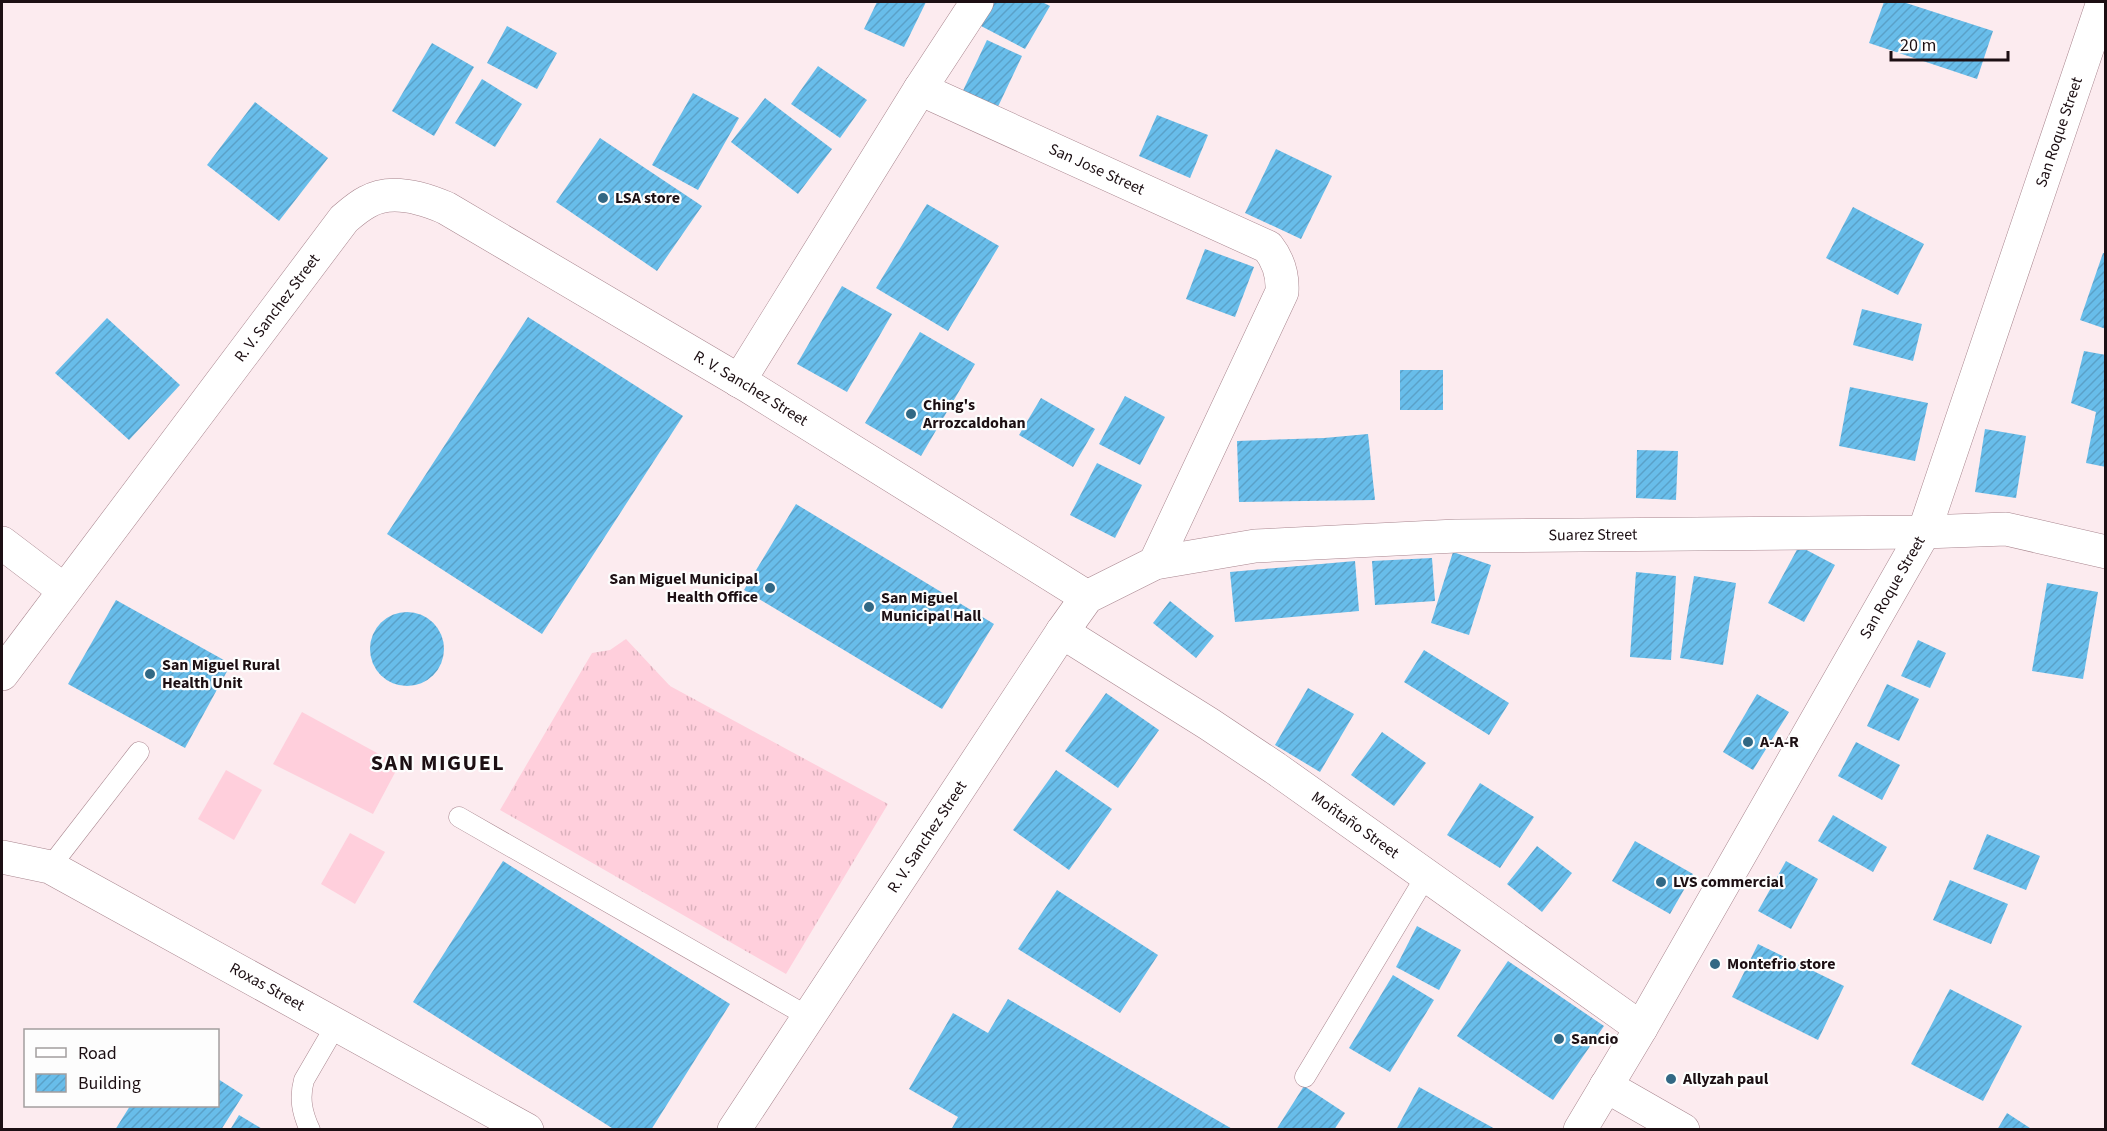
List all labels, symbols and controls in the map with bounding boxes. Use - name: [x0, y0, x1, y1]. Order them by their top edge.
- scale bar: [1891, 24, 2008, 62]
- text: 20 m: [1900, 33, 1936, 58]
- street label: San Roque Street: [2030, 73, 2088, 190]
- street label: San Jose Street: [1045, 138, 1149, 201]
- place label: LSA store: [615, 187, 680, 209]
- marker: LSA store: [596, 191, 610, 205]
- street label: R. V. Sanchez Street: [229, 249, 325, 367]
- street label: R. V. Sanchez Street: [689, 345, 813, 432]
- place label: Ching's Arrozcaldohan: [922, 394, 1026, 434]
- marker: Ching's Arrozcaldohan: [904, 407, 918, 421]
- street label: Suarez Street: [1548, 523, 1638, 546]
- street label: San Roque Street: [1854, 532, 1931, 643]
- place label: San Miguel Municipal Health Office: [609, 568, 758, 608]
- marker: San Miguel Municipal Health Office: [763, 581, 777, 595]
- place label: San Miguel Municipal Hall: [881, 587, 982, 627]
- marker: San Miguel Municipal Hall: [862, 600, 876, 614]
- place label: San Miguel Rural Health Unit: [162, 654, 280, 694]
- marker: San Miguel Rural Health Unit: [143, 667, 157, 681]
- place label: A-A-R: [1759, 731, 1799, 753]
- marker: A-A-R: [1741, 735, 1755, 749]
- district label: SAN MIGUEL: [371, 747, 505, 779]
- street label: R. V. Sanchez Street: [882, 776, 972, 897]
- street label: Moñtaño Street: [1307, 786, 1404, 864]
- place label: LVS commercial: [1673, 871, 1784, 893]
- marker: LVS commercial: [1654, 875, 1668, 889]
- place label: Montefrio store: [1727, 953, 1836, 975]
- street label: Roxas Street: [226, 957, 309, 1017]
- marker: Montefrio store: [1708, 957, 1722, 971]
- place label: Sancio: [1571, 1028, 1618, 1050]
- legend: [24, 1029, 219, 1107]
- marker: Sancio: [1552, 1032, 1566, 1046]
- text: Road: [78, 1041, 117, 1066]
- place label: Allyzah paul: [1682, 1068, 1769, 1090]
- text: Building: [78, 1071, 141, 1096]
- marker: Allyzah paul: [1664, 1072, 1678, 1086]

